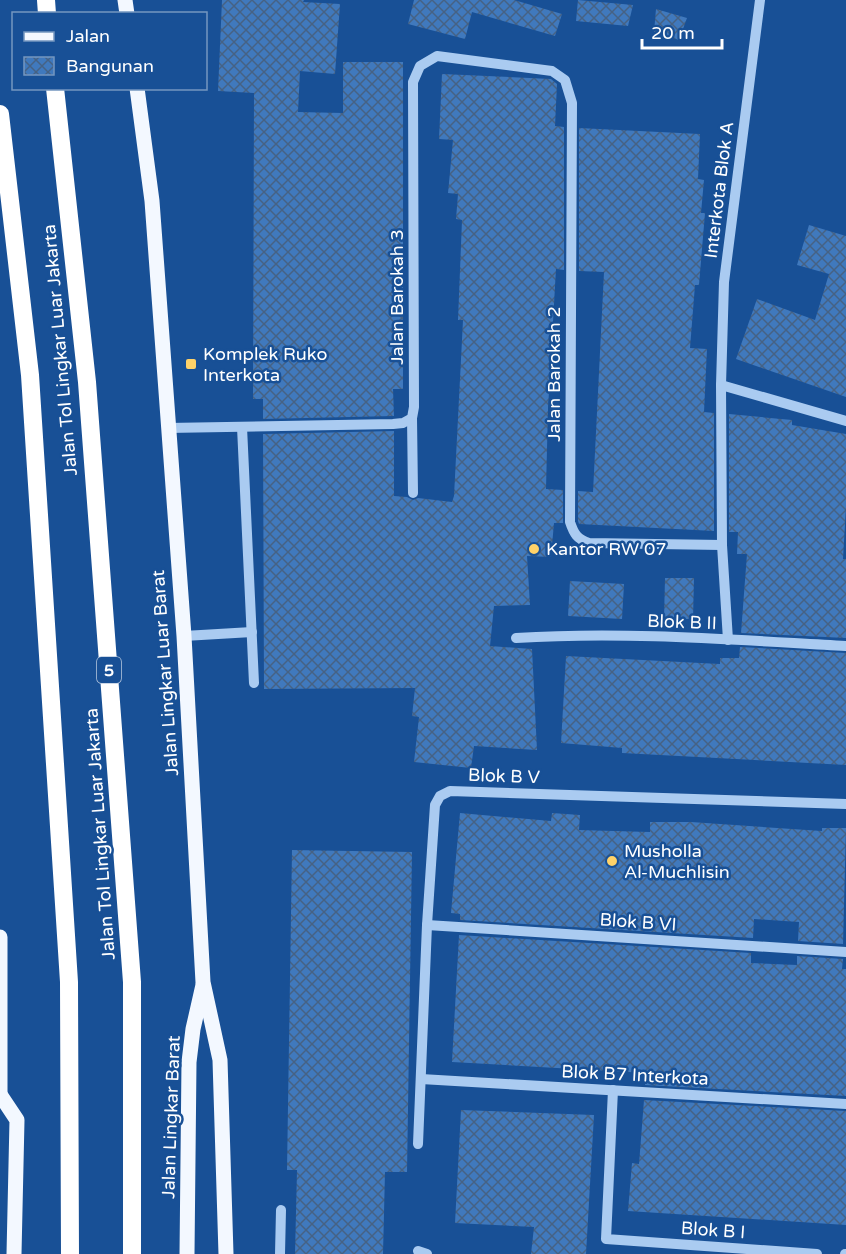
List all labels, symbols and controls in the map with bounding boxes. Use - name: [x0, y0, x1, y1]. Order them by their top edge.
- legend: [12, 12, 207, 90]
- scale bar: [642, 12, 722, 50]
- text: 20 m: [651, 22, 695, 44]
- text: Jalan: [66, 25, 110, 47]
- text: Bangunan: [66, 55, 154, 77]
- street label: Interkota Blok A: [700, 120, 738, 260]
- street label: Jalan Tol Lingkar Luar Jakarta: [38, 223, 82, 477]
- street label: Jalan Barokah 3: [386, 229, 408, 365]
- street label: Jalan Barokah 2: [543, 306, 565, 442]
- place label: Komplek Ruko Interkota: [203, 343, 327, 386]
- marker: Komplek Ruko Interkota: [184, 357, 198, 371]
- place label: Kantor RW 07: [546, 538, 667, 560]
- marker: Kantor RW 07: [527, 542, 541, 556]
- street label: Jalan Lingkar Luar Barat: [147, 569, 183, 777]
- street label: Blok B II: [647, 610, 717, 634]
- road number: 5: [97, 657, 121, 683]
- street label: Jalan Tol Lingkar Luar Jakarta: [80, 707, 120, 961]
- street label: Blok B V: [468, 764, 541, 788]
- place label: Musholla Al-Muchlisin: [624, 840, 730, 883]
- marker: Musholla Al-Muchlisin: [605, 854, 619, 868]
- street label: Blok B VI: [599, 908, 677, 936]
- street label: Jalan Lingkar Barat: [157, 1035, 185, 1199]
- street label: Blok B7 Interkota: [561, 1060, 709, 1090]
- street label: Blok B I: [680, 1217, 746, 1243]

